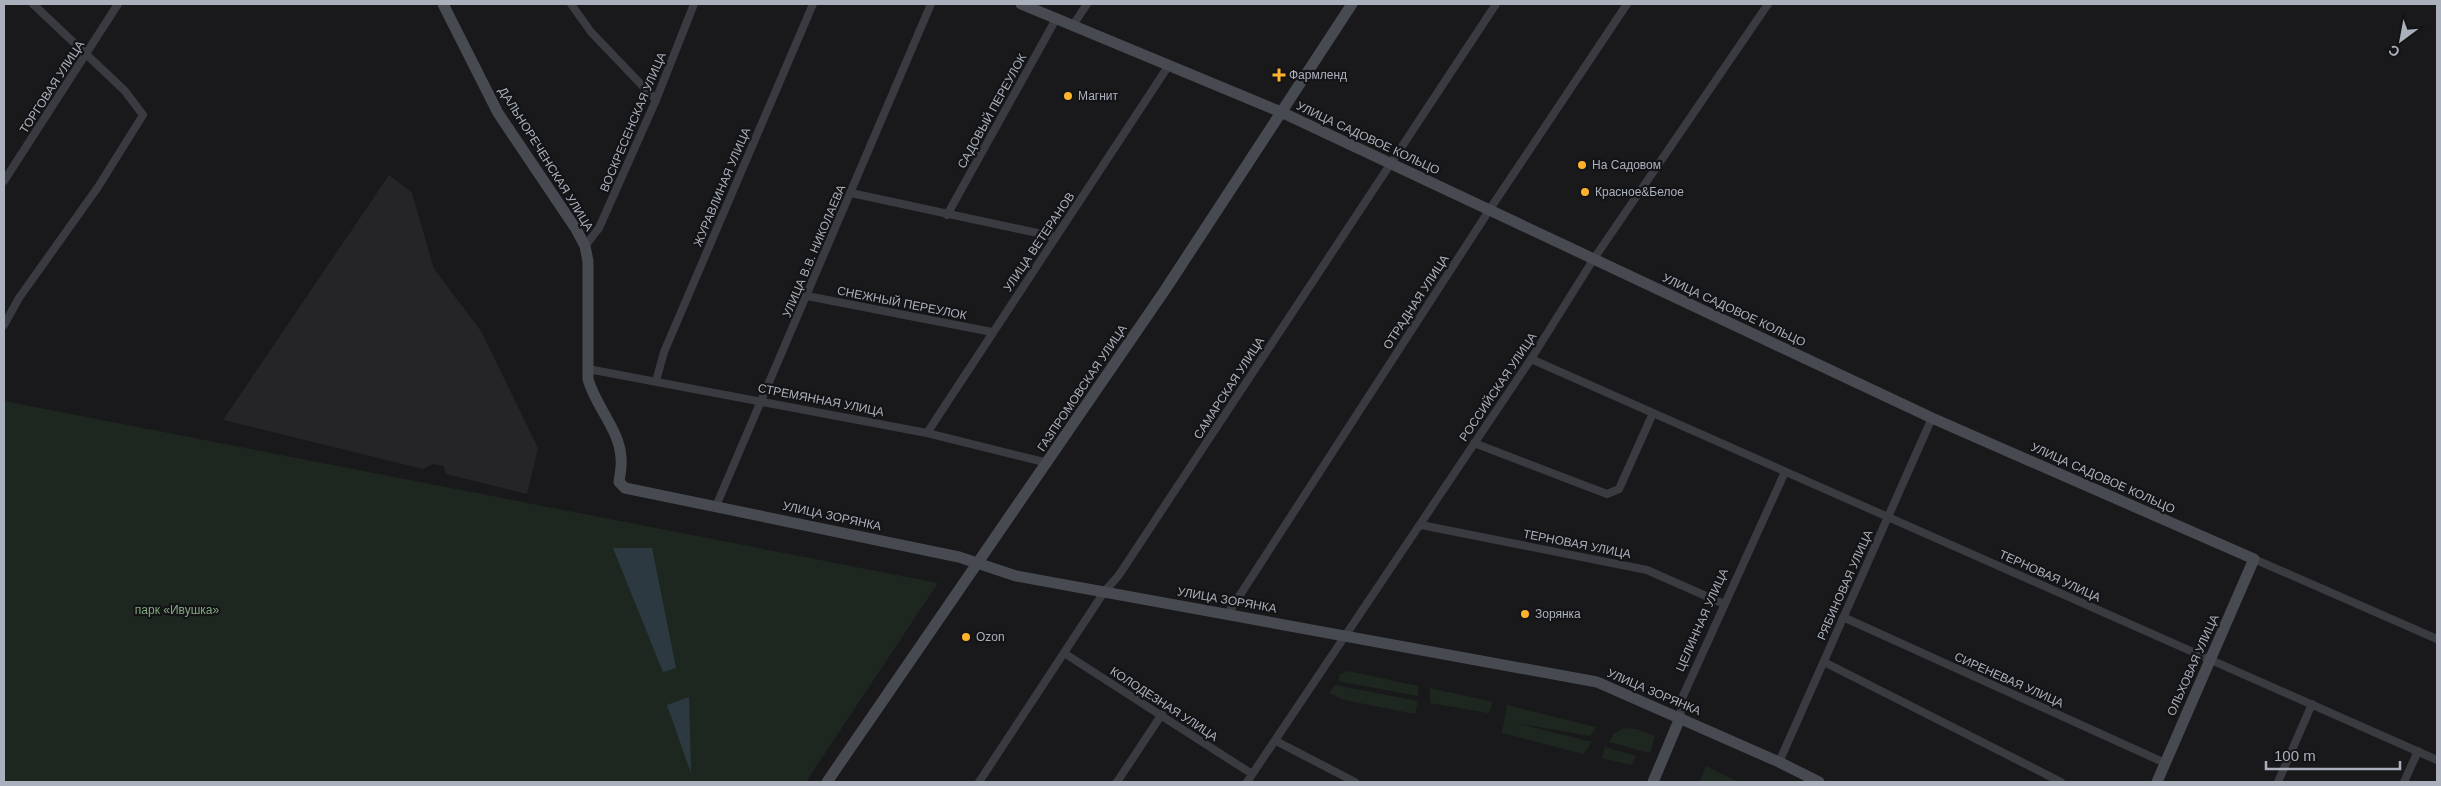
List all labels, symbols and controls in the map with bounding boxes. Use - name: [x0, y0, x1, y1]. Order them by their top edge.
- north arrow: [2376, 15, 2426, 65]
- street label: ТОРГОВАЯ УЛИЦА: [17, 38, 87, 136]
- text: С: [2386, 42, 2403, 60]
- street label: ВОСКРЕСЕНСКАЯ УЛИЦА: [597, 50, 669, 194]
- street label: САДОВЫЙ ПЕРЕУЛОК: [954, 51, 1029, 171]
- place label: Фармленд: [1289, 68, 1347, 82]
- marker: Фармленд: [1273, 69, 1285, 81]
- street label: ДАЛЬНОРЕЧЕНСКАЯ УЛИЦА: [496, 84, 596, 234]
- place label: Магнит: [1078, 89, 1119, 103]
- marker: Магнит: [1062, 90, 1074, 102]
- street label: УЛИЦА САДОВОЕ КОЛЬЦО: [1294, 99, 1442, 177]
- street label: ЖУРАВЛИНАЯ УЛИЦА: [691, 125, 753, 249]
- place label: На Садовом: [1592, 158, 1661, 172]
- marker: На Садовом: [1576, 159, 1588, 171]
- street label: УЛИЦА В.В. НИКОЛАЕВА: [780, 183, 848, 319]
- place label: Красное&Белое: [1595, 185, 1684, 199]
- marker: Красное&Белое: [1579, 186, 1591, 198]
- street label: УЛИЦА ВЕТЕРАНОВ: [1001, 190, 1077, 294]
- street label: ОТРАДНАЯ УЛИЦА: [1380, 252, 1452, 352]
- street label: УЛИЦА САДОВОЕ КОЛЬЦО: [1660, 271, 1808, 349]
- street label: СНЕЖНЫЙ ПЕРЕУЛОК: [836, 283, 968, 322]
- street label: ГАЗПРОМОВСКАЯ УЛИЦА: [1034, 322, 1130, 454]
- street label: РОССИЙСКАЯ УЛИЦА: [1456, 330, 1540, 444]
- street label: САМАРСКАЯ УЛИЦА: [1191, 334, 1267, 442]
- street label: СТРЕМЯННАЯ УЛИЦА: [757, 381, 885, 419]
- street label: УЛИЦА САДОВОЕ КОЛЬЦО: [2029, 440, 2177, 516]
- street label: УЛИЦА ЗОРЯНКА: [781, 499, 883, 533]
- street label: ТЕРНОВАЯ УЛИЦА: [1522, 527, 1632, 561]
- street label: РЯБИНОВАЯ УЛИЦА: [1814, 528, 1876, 642]
- street label: ТЕРНОВАЯ УЛИЦА: [1997, 547, 2103, 605]
- street label: ЦЕЛИННАЯ УЛИЦА: [1673, 566, 1731, 674]
- street label: УЛИЦА ЗОРЯНКА: [1176, 584, 1278, 616]
- park label: парк «Ивушка»: [135, 603, 219, 617]
- place label: Зорянка: [1535, 607, 1581, 621]
- marker: Зорянка: [1519, 608, 1531, 620]
- street label: ОЛЬХОВАЯ УЛИЦА: [2164, 612, 2222, 718]
- place label: Ozon: [976, 630, 1005, 644]
- marker: Ozon: [960, 631, 972, 643]
- street label: СИРЕНЕВАЯ УЛИЦА: [1952, 650, 2066, 710]
- street label: КОЛОДЕЗНАЯ УЛИЦА: [1108, 664, 1220, 744]
- street label: УЛИЦА ЗОРЯНКА: [1605, 666, 1703, 718]
- scale bar: [2266, 738, 2400, 770]
- text: 100 m: [2274, 747, 2316, 764]

